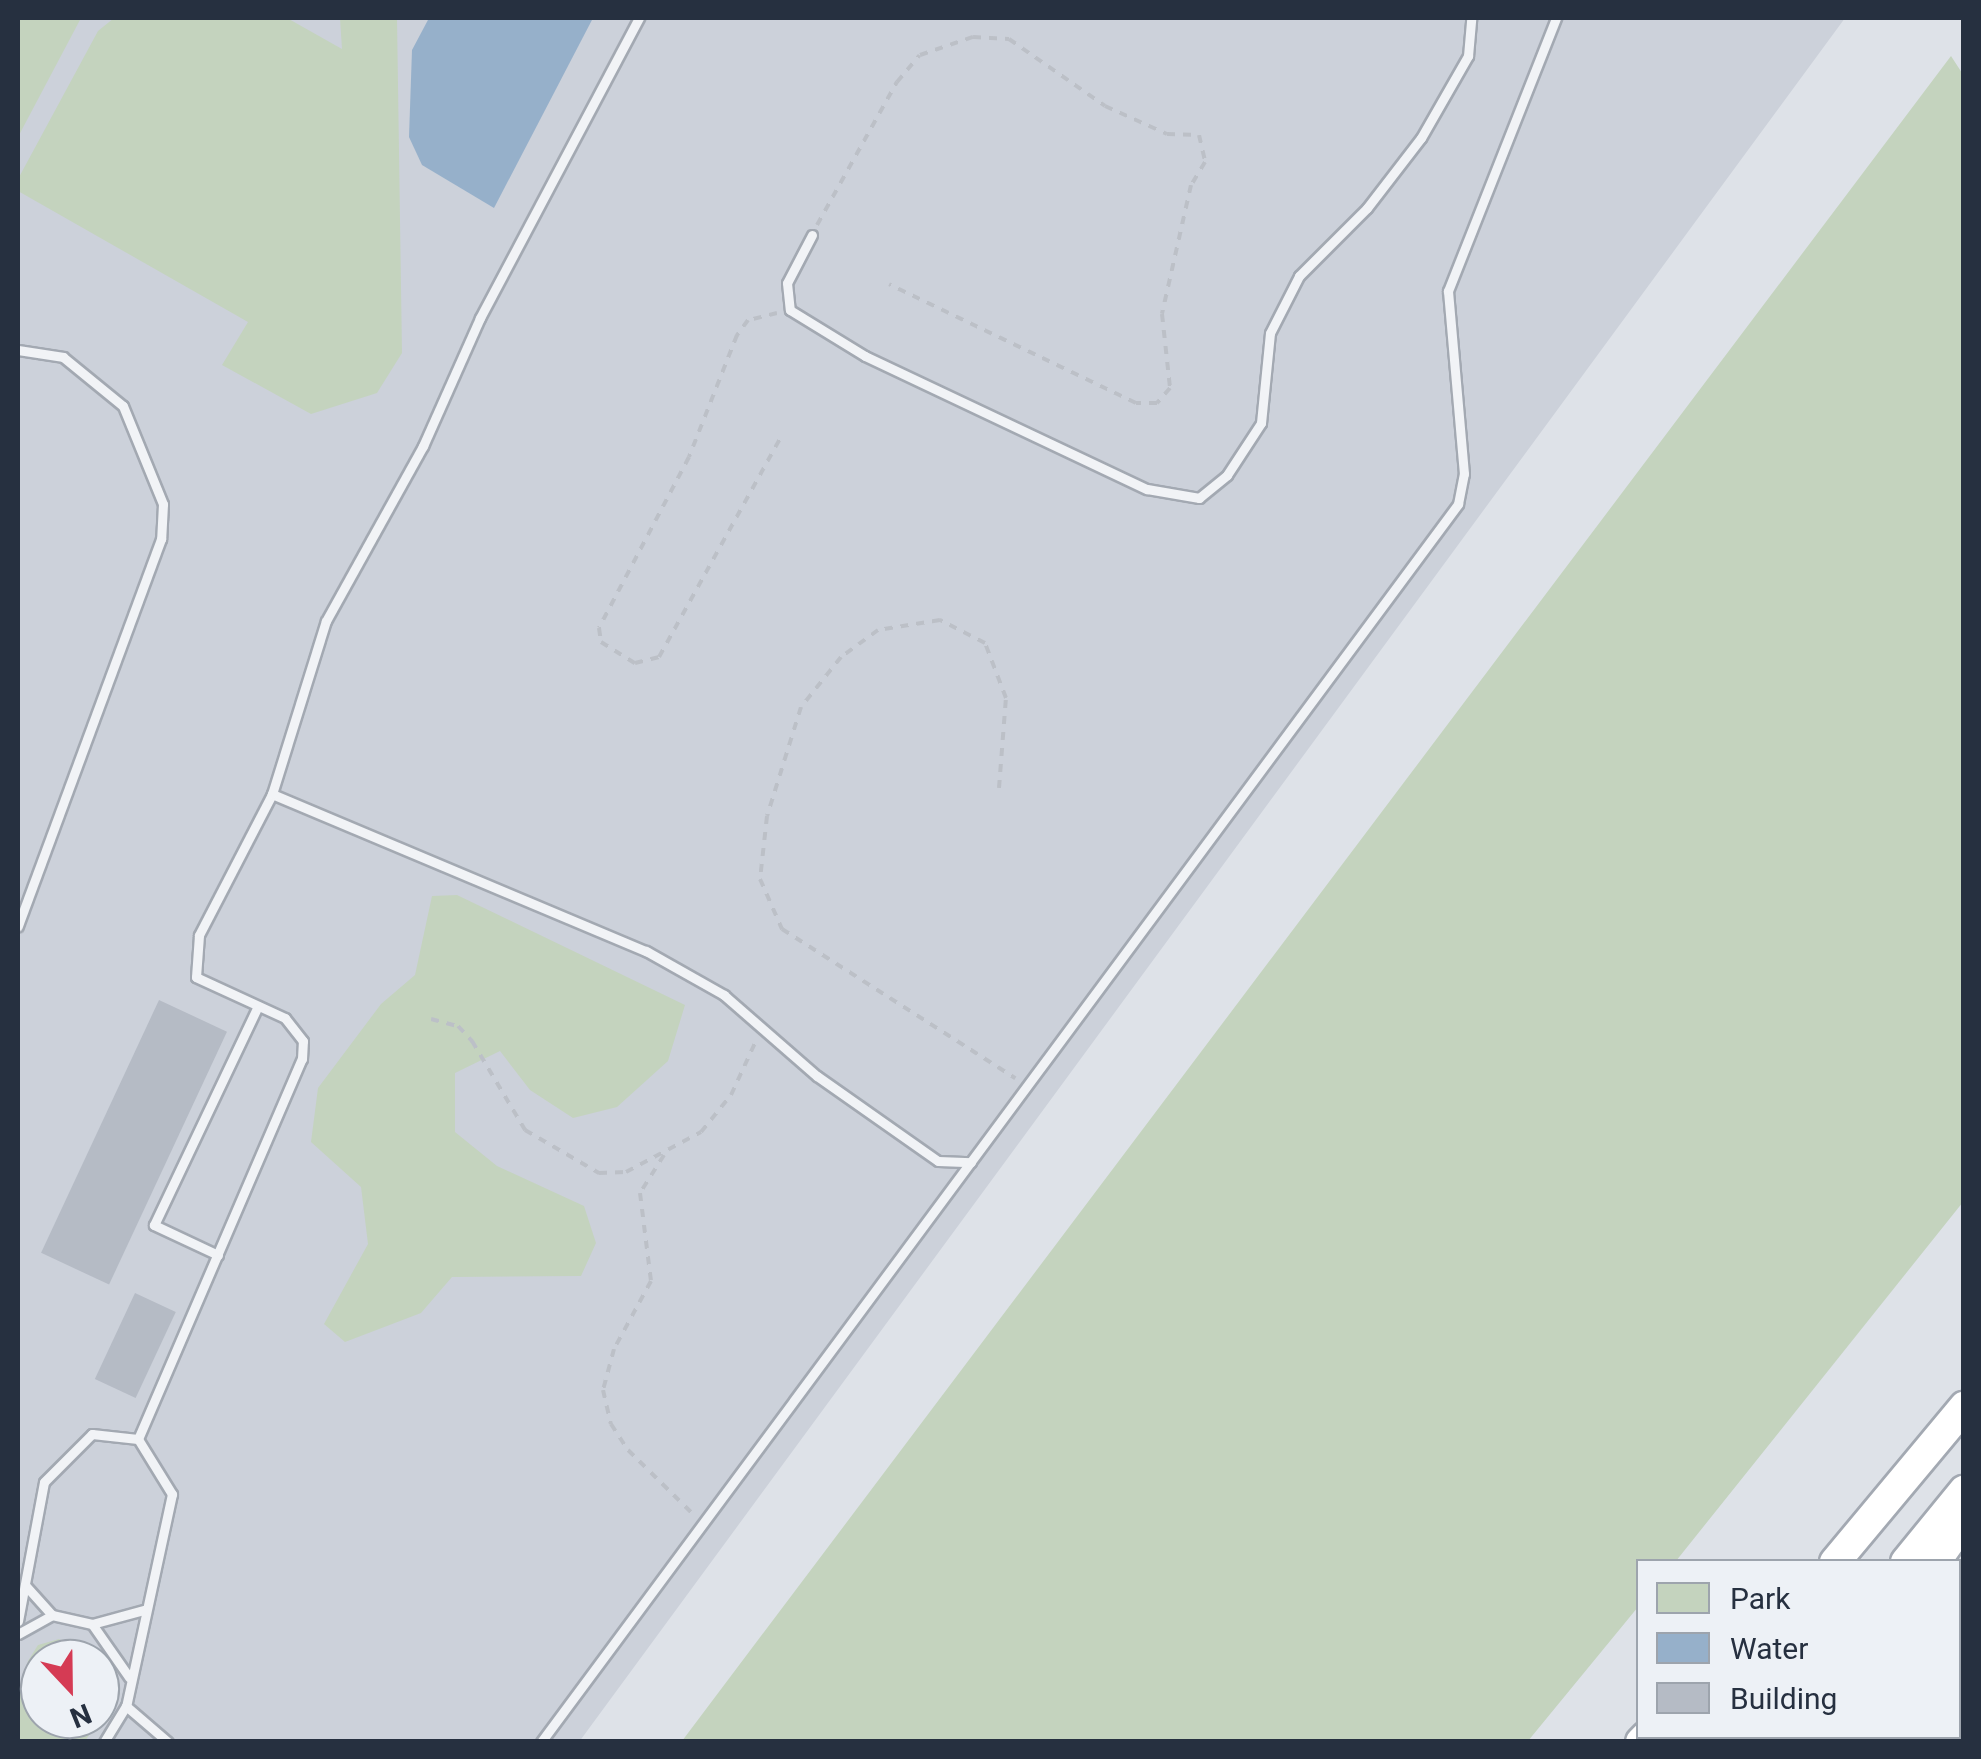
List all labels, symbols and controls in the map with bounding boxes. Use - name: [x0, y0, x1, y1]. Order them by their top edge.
- legend: [1636, 1559, 1961, 1739]
- text: Park: [1730, 1581, 1790, 1616]
- text: Water: [1730, 1631, 1808, 1666]
- north arrow: [20, 1639, 120, 1739]
- text: Building: [1730, 1681, 1837, 1716]
- text: N: [65, 1696, 96, 1734]

